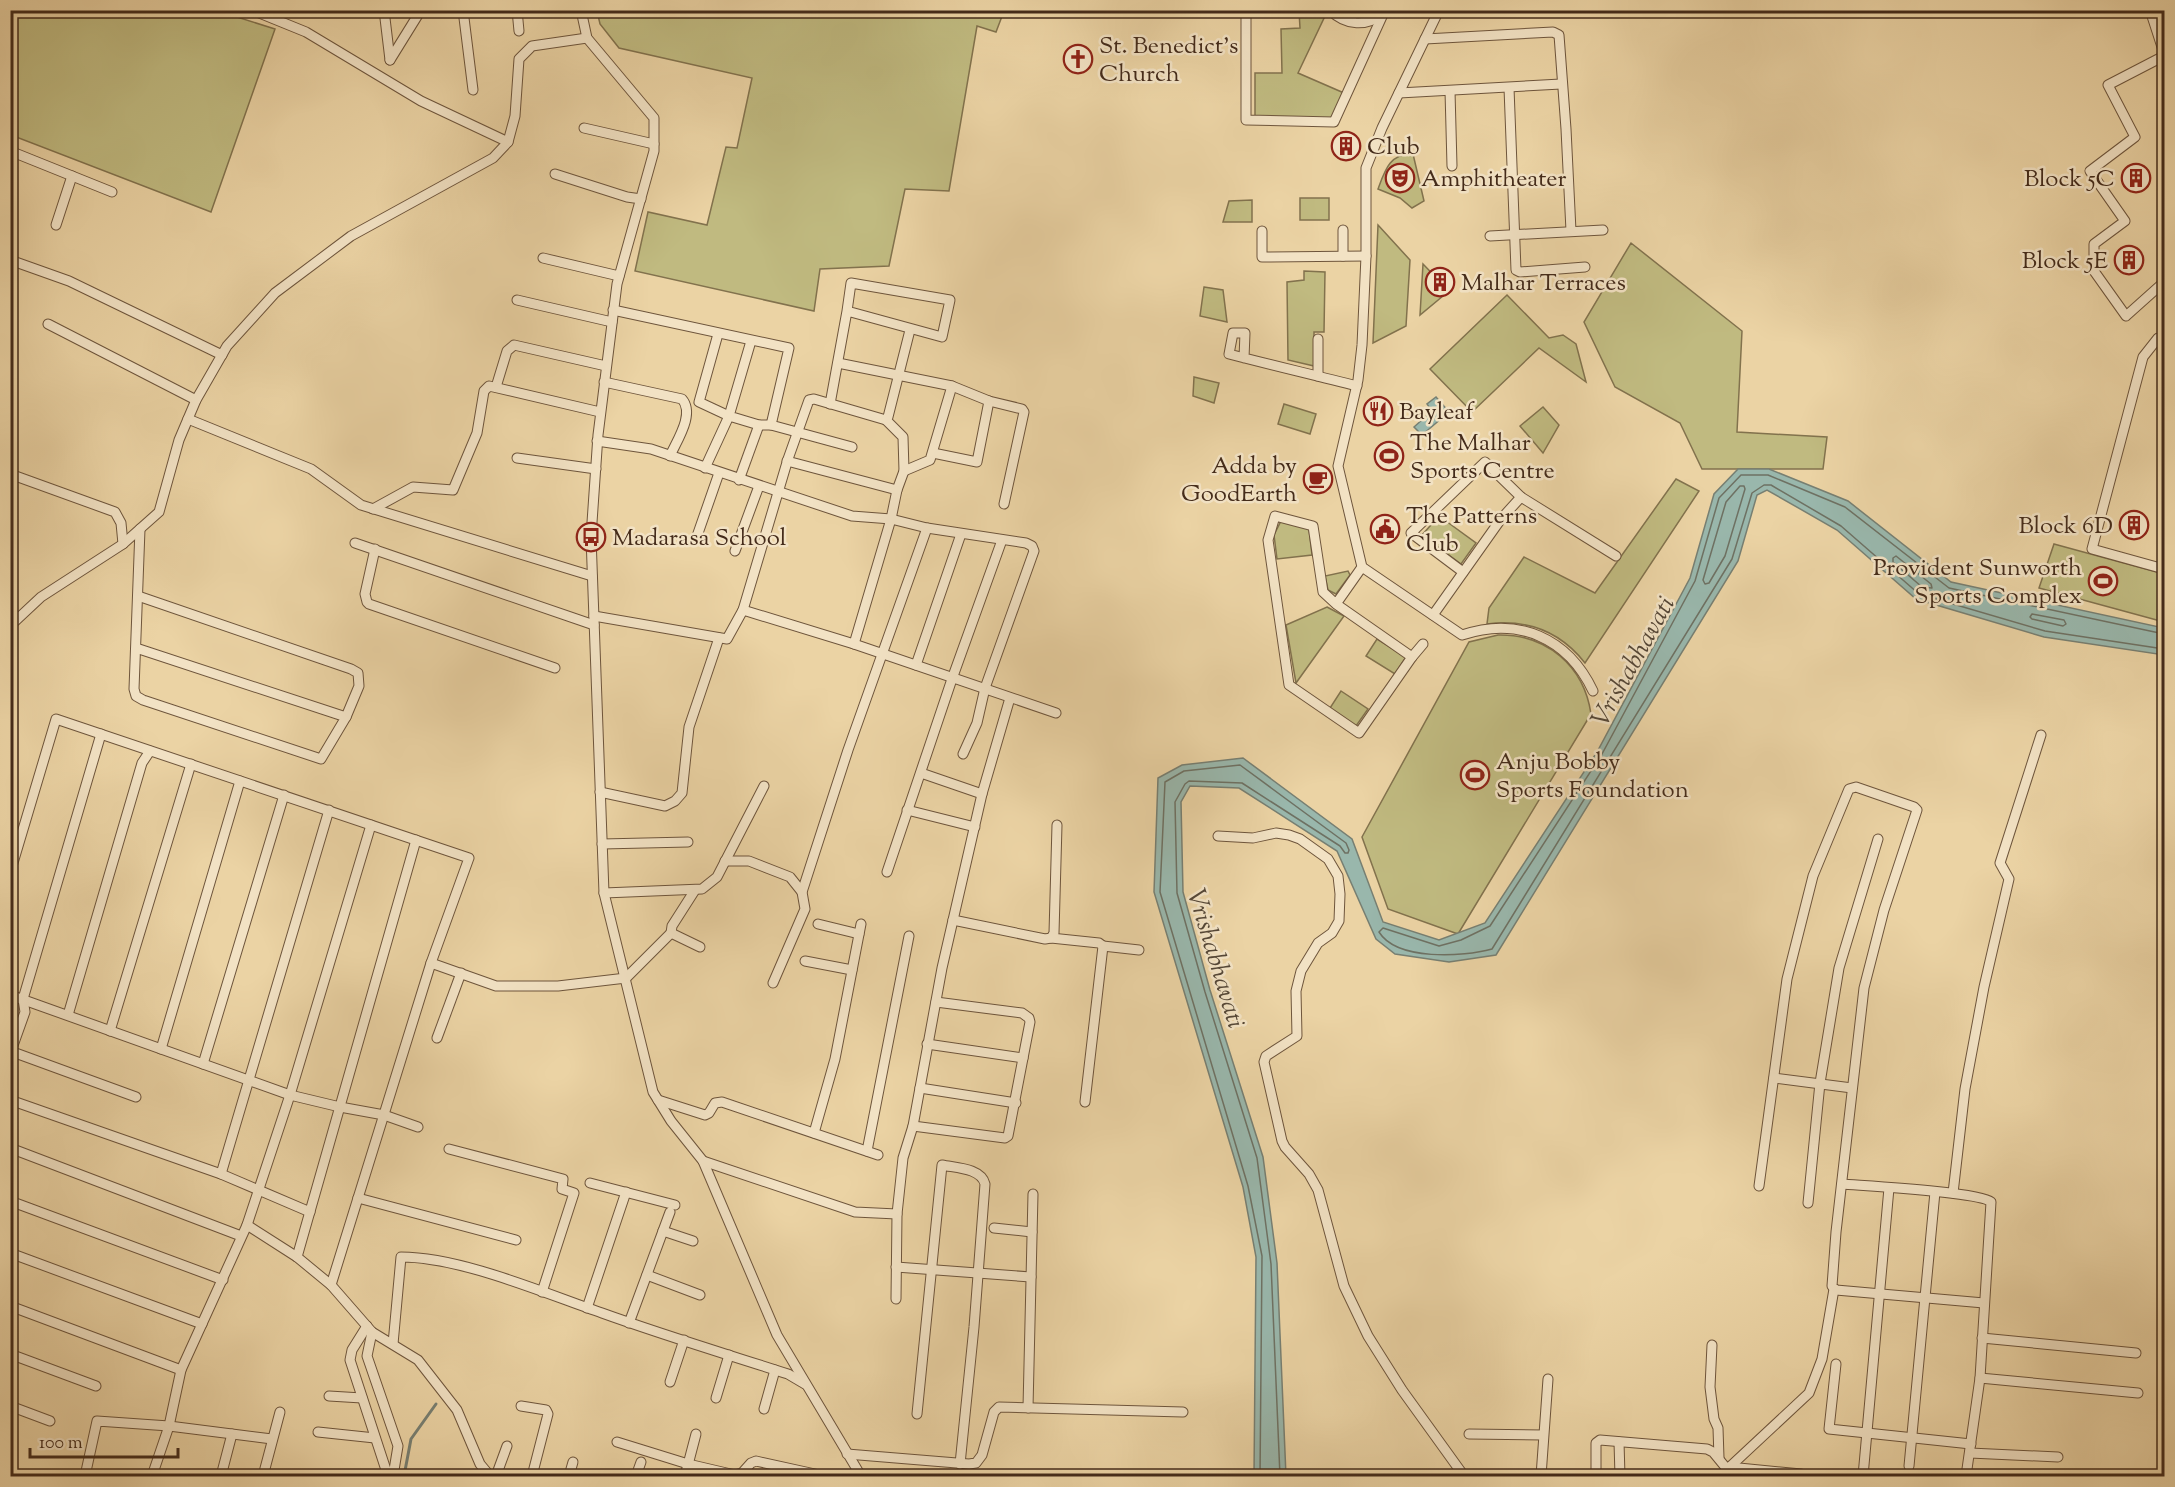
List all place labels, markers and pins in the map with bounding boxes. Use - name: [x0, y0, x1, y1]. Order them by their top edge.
- place label: St. Benedict's Church: [1099, 30, 1238, 92]
- church icon: St. Benedict's Church: [1062, 43, 1094, 75]
- building icon: Club: [1330, 130, 1362, 162]
- place label: Club: [1367, 131, 1420, 165]
- theatre icon: Amphitheater: [1384, 162, 1416, 194]
- building icon: Block 5C: [2120, 162, 2152, 194]
- place label: Amphitheater: [1421, 163, 1567, 197]
- place label: Block 5C: [2024, 163, 2115, 197]
- building icon: Block 5E: [2113, 244, 2145, 276]
- place label: Block 5E: [2022, 245, 2108, 279]
- building icon: Malhar Terraces: [1424, 266, 1456, 298]
- place label: Malhar Terraces: [1461, 267, 1626, 301]
- restaurant icon: Bayleaf: [1362, 395, 1394, 427]
- place label: Bayleaf: [1399, 396, 1475, 430]
- place label: The Malhar Sports Centre: [1410, 427, 1555, 489]
- sports icon: The Malhar Sports Centre: [1373, 440, 1405, 472]
- place label: Adda by GoodEarth: [1181, 450, 1297, 512]
- cafe icon: Adda by GoodEarth: [1302, 463, 1334, 495]
- place label: The Patterns Club: [1406, 500, 1537, 562]
- building icon: Block 6D: [2118, 509, 2150, 541]
- place label: Block 6D: [2019, 510, 2113, 544]
- public building icon: The Patterns Club: [1369, 513, 1401, 545]
- bus stop icon: Madarasa School: [575, 521, 607, 553]
- place label: Madarasa School: [612, 522, 787, 556]
- place label: Provident Sunworth Sports Complex: [1873, 552, 2082, 614]
- sports icon: Provident Sunworth Sports Complex: [2087, 565, 2119, 597]
- place label: Anju Bobby Sports Foundation: [1496, 746, 1689, 808]
- sports icon: Anju Bobby Sports Foundation: [1459, 759, 1491, 791]

